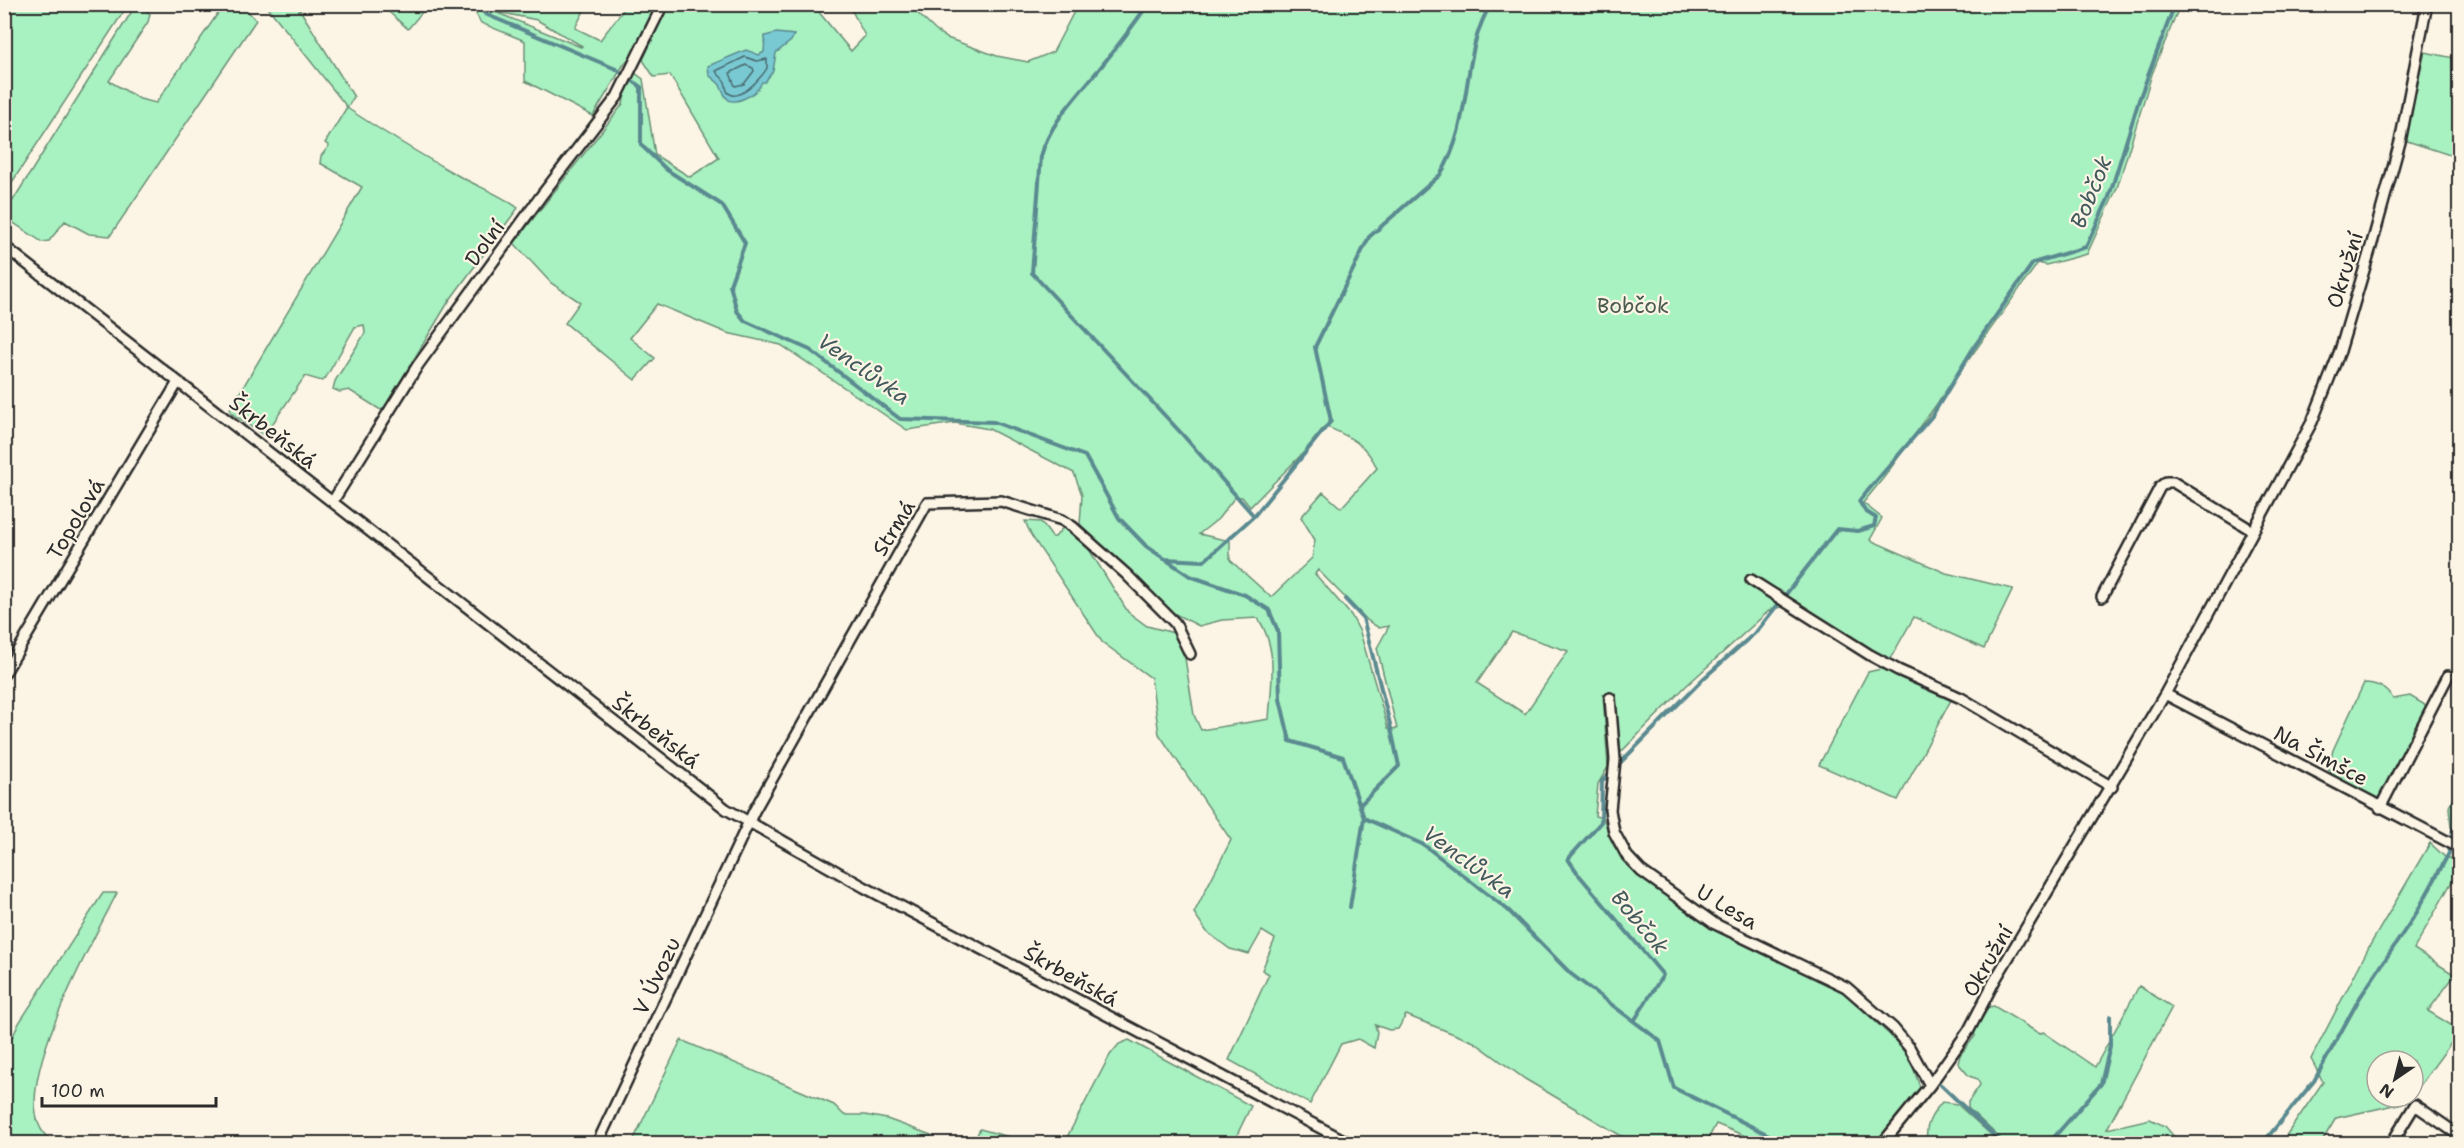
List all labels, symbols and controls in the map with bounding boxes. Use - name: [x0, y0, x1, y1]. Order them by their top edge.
- water label: Bobčok: [2063, 151, 2119, 233]
- street label: Dolní: [459, 214, 511, 272]
- street label: Okružní: [2320, 228, 2370, 312]
- park label: Bobčok: [1597, 292, 1669, 320]
- water label: Venclůvka: [812, 326, 916, 412]
- street label: Škrbeňská: [223, 388, 323, 475]
- street label: Topolová: [41, 473, 111, 565]
- street label: Strmá: [866, 495, 922, 561]
- street label: Škrbeňská: [606, 688, 706, 775]
- street label: Na Šimšce: [2269, 718, 2374, 793]
- water label: Venclůvka: [1417, 819, 1521, 905]
- street label: U Lesa: [1691, 878, 1763, 936]
- water label: Bobčok: [1604, 884, 1676, 961]
- street label: Okružní: [1956, 920, 2020, 1002]
- street label: V Úvozu: [626, 932, 687, 1019]
- street label: Škrbeňská: [1019, 938, 1124, 1013]
- north arrow: [2365, 1049, 2425, 1109]
- scale bar: [42, 1070, 216, 1108]
- text: 100 m: [51, 1079, 105, 1103]
- text: N: [2375, 1079, 2398, 1103]

